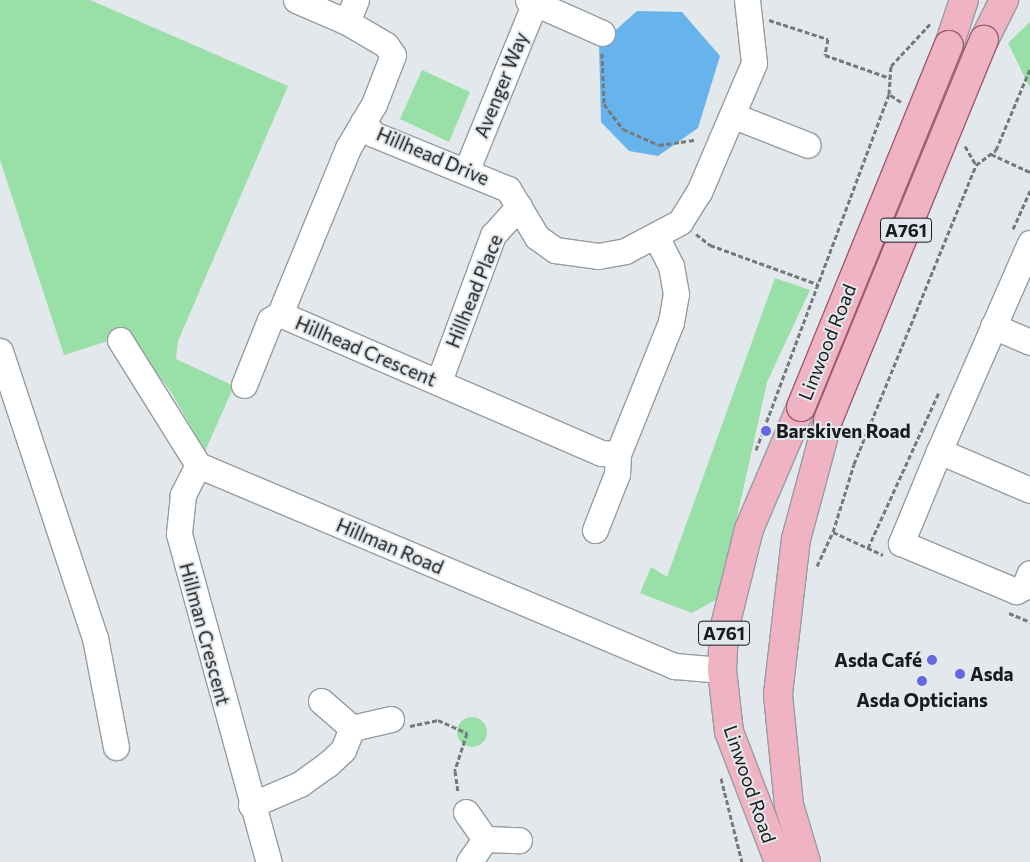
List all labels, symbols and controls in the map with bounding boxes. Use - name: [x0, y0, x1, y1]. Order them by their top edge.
- street label: Avenger Way: [469, 29, 533, 141]
- street label: Hillhead Drive: [373, 122, 493, 190]
- road number: A761: [880, 214, 932, 246]
- street label: Hillhead Place: [441, 231, 507, 351]
- street label: Linwood Road: [793, 281, 861, 403]
- street label: Hillhead Crescent: [292, 311, 440, 391]
- place label: Barskiven Road: [776, 420, 911, 442]
- marker: Barskiven Road: [760, 425, 772, 437]
- street label: Hillman Road: [333, 513, 447, 579]
- street label: Hillman Crescent: [175, 560, 235, 708]
- road number: A761: [698, 618, 750, 648]
- place label: Asda Café: [834, 649, 922, 671]
- marker: Asda Café: [926, 654, 938, 666]
- place label: Asda: [970, 663, 1014, 685]
- marker: Asda: [954, 668, 966, 680]
- marker: Asda Opticians: [916, 675, 928, 687]
- place label: Asda Opticians: [856, 689, 988, 711]
- street label: Linwood Road: [719, 722, 781, 846]

